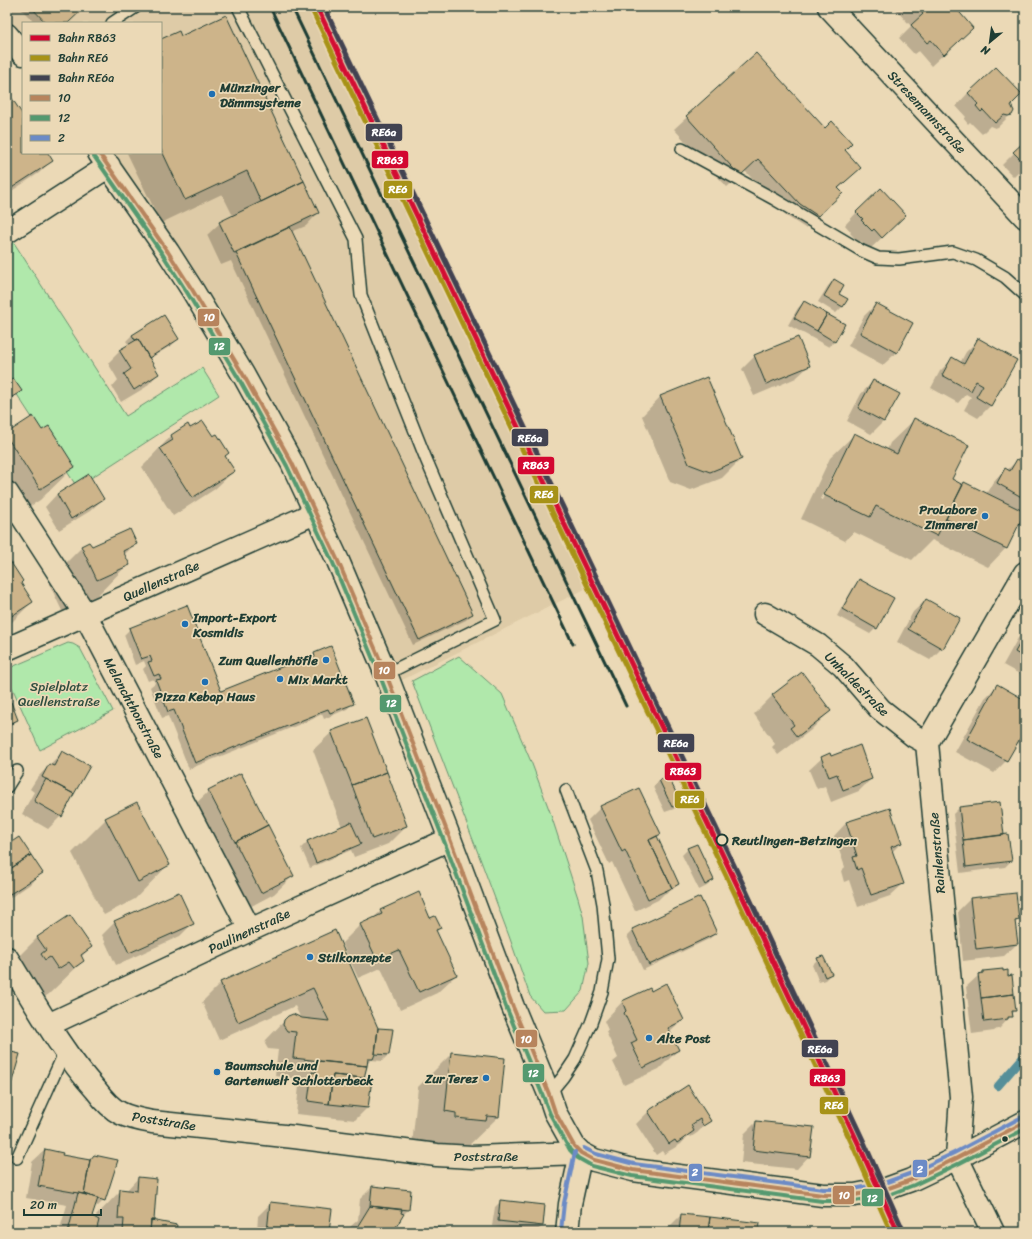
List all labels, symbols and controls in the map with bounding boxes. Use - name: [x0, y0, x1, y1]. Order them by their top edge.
- legend: [22, 22, 162, 154]
- north arrow: [970, 22, 1010, 62]
- text: Bahn RB63: [58, 27, 116, 49]
- text: N: [977, 40, 994, 61]
- text: Bahn RE6: [58, 47, 108, 69]
- street label: Stresemannstraße: [882, 65, 972, 159]
- text: Bahn RE6a: [58, 67, 114, 89]
- place label: Münzinger Dämmsysteme: [219, 76, 301, 114]
- text: 10: [58, 87, 71, 109]
- marker: Münzinger Dämmsysteme: [207, 89, 217, 99]
- text: 12: [58, 107, 70, 129]
- line badge: RE6a: [365, 123, 403, 142]
- text: RE6a: [371, 123, 397, 142]
- text: 2: [58, 127, 65, 149]
- line badge: RB63: [371, 150, 409, 169]
- text: RB63: [376, 151, 404, 170]
- line badge: RE6: [383, 180, 413, 199]
- text: RE6: [387, 180, 408, 199]
- line badge: 10: [197, 308, 220, 327]
- text: 10: [203, 308, 215, 327]
- line badge: 12: [208, 337, 231, 356]
- text: 12: [213, 337, 225, 356]
- line badge: RE6a: [511, 428, 549, 447]
- text: RE6a: [517, 429, 543, 448]
- line badge: RB63: [517, 456, 555, 475]
- text: RB63: [522, 456, 550, 475]
- line badge: RE6: [529, 485, 559, 504]
- text: RE6: [533, 485, 554, 504]
- place label: ProLabore Zimmerei: [919, 498, 978, 536]
- marker: ProLabore Zimmerei: [980, 511, 990, 521]
- street label: Quellenstraße: [119, 554, 203, 608]
- place label: Import-Export Kosmidis: [192, 606, 277, 644]
- marker: Import-Export Kosmidis: [180, 619, 190, 629]
- street label: Unhaldestraße: [819, 646, 895, 722]
- place label: Zum Quellenhöfle: [217, 649, 318, 672]
- street label: Melanchthonstraße: [97, 653, 171, 763]
- marker: Zum Quellenhöfle: [321, 655, 331, 665]
- line badge: 10: [373, 661, 396, 680]
- text: 10: [378, 661, 390, 680]
- place label: Mix Markt: [287, 668, 348, 691]
- marker: Mix Markt: [275, 674, 285, 684]
- park label: Spielplatz Quellenstraße: [18, 675, 100, 713]
- marker: Pizza Kebap Haus: [200, 677, 210, 687]
- place label: Pizza Kebap Haus: [155, 685, 256, 708]
- line badge: 12: [379, 694, 402, 713]
- text: 12: [385, 694, 397, 713]
- line badge: RE6a: [657, 733, 695, 753]
- text: RE6a: [663, 734, 689, 753]
- line badge: RB63: [664, 762, 702, 781]
- text: RB63: [669, 762, 697, 781]
- line badge: RE6: [674, 790, 705, 809]
- text: RE6: [679, 790, 700, 809]
- street label: Rainlenstraße: [922, 811, 952, 894]
- place label: Reutlingen-Betzingen: [731, 829, 858, 852]
- marker: Reutlingen-Betzingen: [715, 833, 729, 847]
- street label: Paulinenstraße: [204, 902, 294, 960]
- place label: Stilkonzepte: [317, 946, 392, 969]
- marker: Stilkonzepte: [305, 952, 315, 962]
- place label: Alte Post: [656, 1027, 711, 1050]
- line badge: 10: [515, 1029, 538, 1048]
- text: 10: [520, 1030, 532, 1049]
- marker: Alte Post: [644, 1033, 654, 1043]
- line badge: RE6a: [801, 1039, 839, 1058]
- text: RE6a: [807, 1040, 833, 1059]
- place label: Baumschule und Gartenwelt Schlotterbeck: [224, 1054, 374, 1092]
- line badge: 12: [522, 1063, 545, 1083]
- text: 12: [527, 1064, 539, 1083]
- marker: Baumschule und Gartenwelt Schlotterbeck: [212, 1067, 222, 1077]
- place label: Zur Terez: [424, 1067, 479, 1090]
- line badge: RB63: [809, 1068, 846, 1087]
- text: RB63: [813, 1069, 841, 1088]
- marker: Zur Terez: [481, 1073, 491, 1083]
- line badge: RE6: [819, 1096, 849, 1115]
- text: RE6: [823, 1096, 844, 1115]
- street label: Poststraße: [130, 1105, 198, 1137]
- unlabelled marker: [1000, 1134, 1010, 1144]
- street label: Poststraße: [454, 1145, 518, 1168]
- line badge: 2: [912, 1159, 928, 1178]
- text: 2: [916, 1160, 924, 1179]
- line badge: 2: [688, 1163, 703, 1182]
- text: 2: [691, 1163, 699, 1182]
- line badge: 10: [832, 1185, 855, 1205]
- text: 10: [838, 1186, 850, 1205]
- line badge: 12: [861, 1188, 884, 1207]
- text: 12: [866, 1189, 878, 1208]
- scale bar: [24, 1191, 101, 1217]
- text: 20 m: [30, 1194, 57, 1216]

